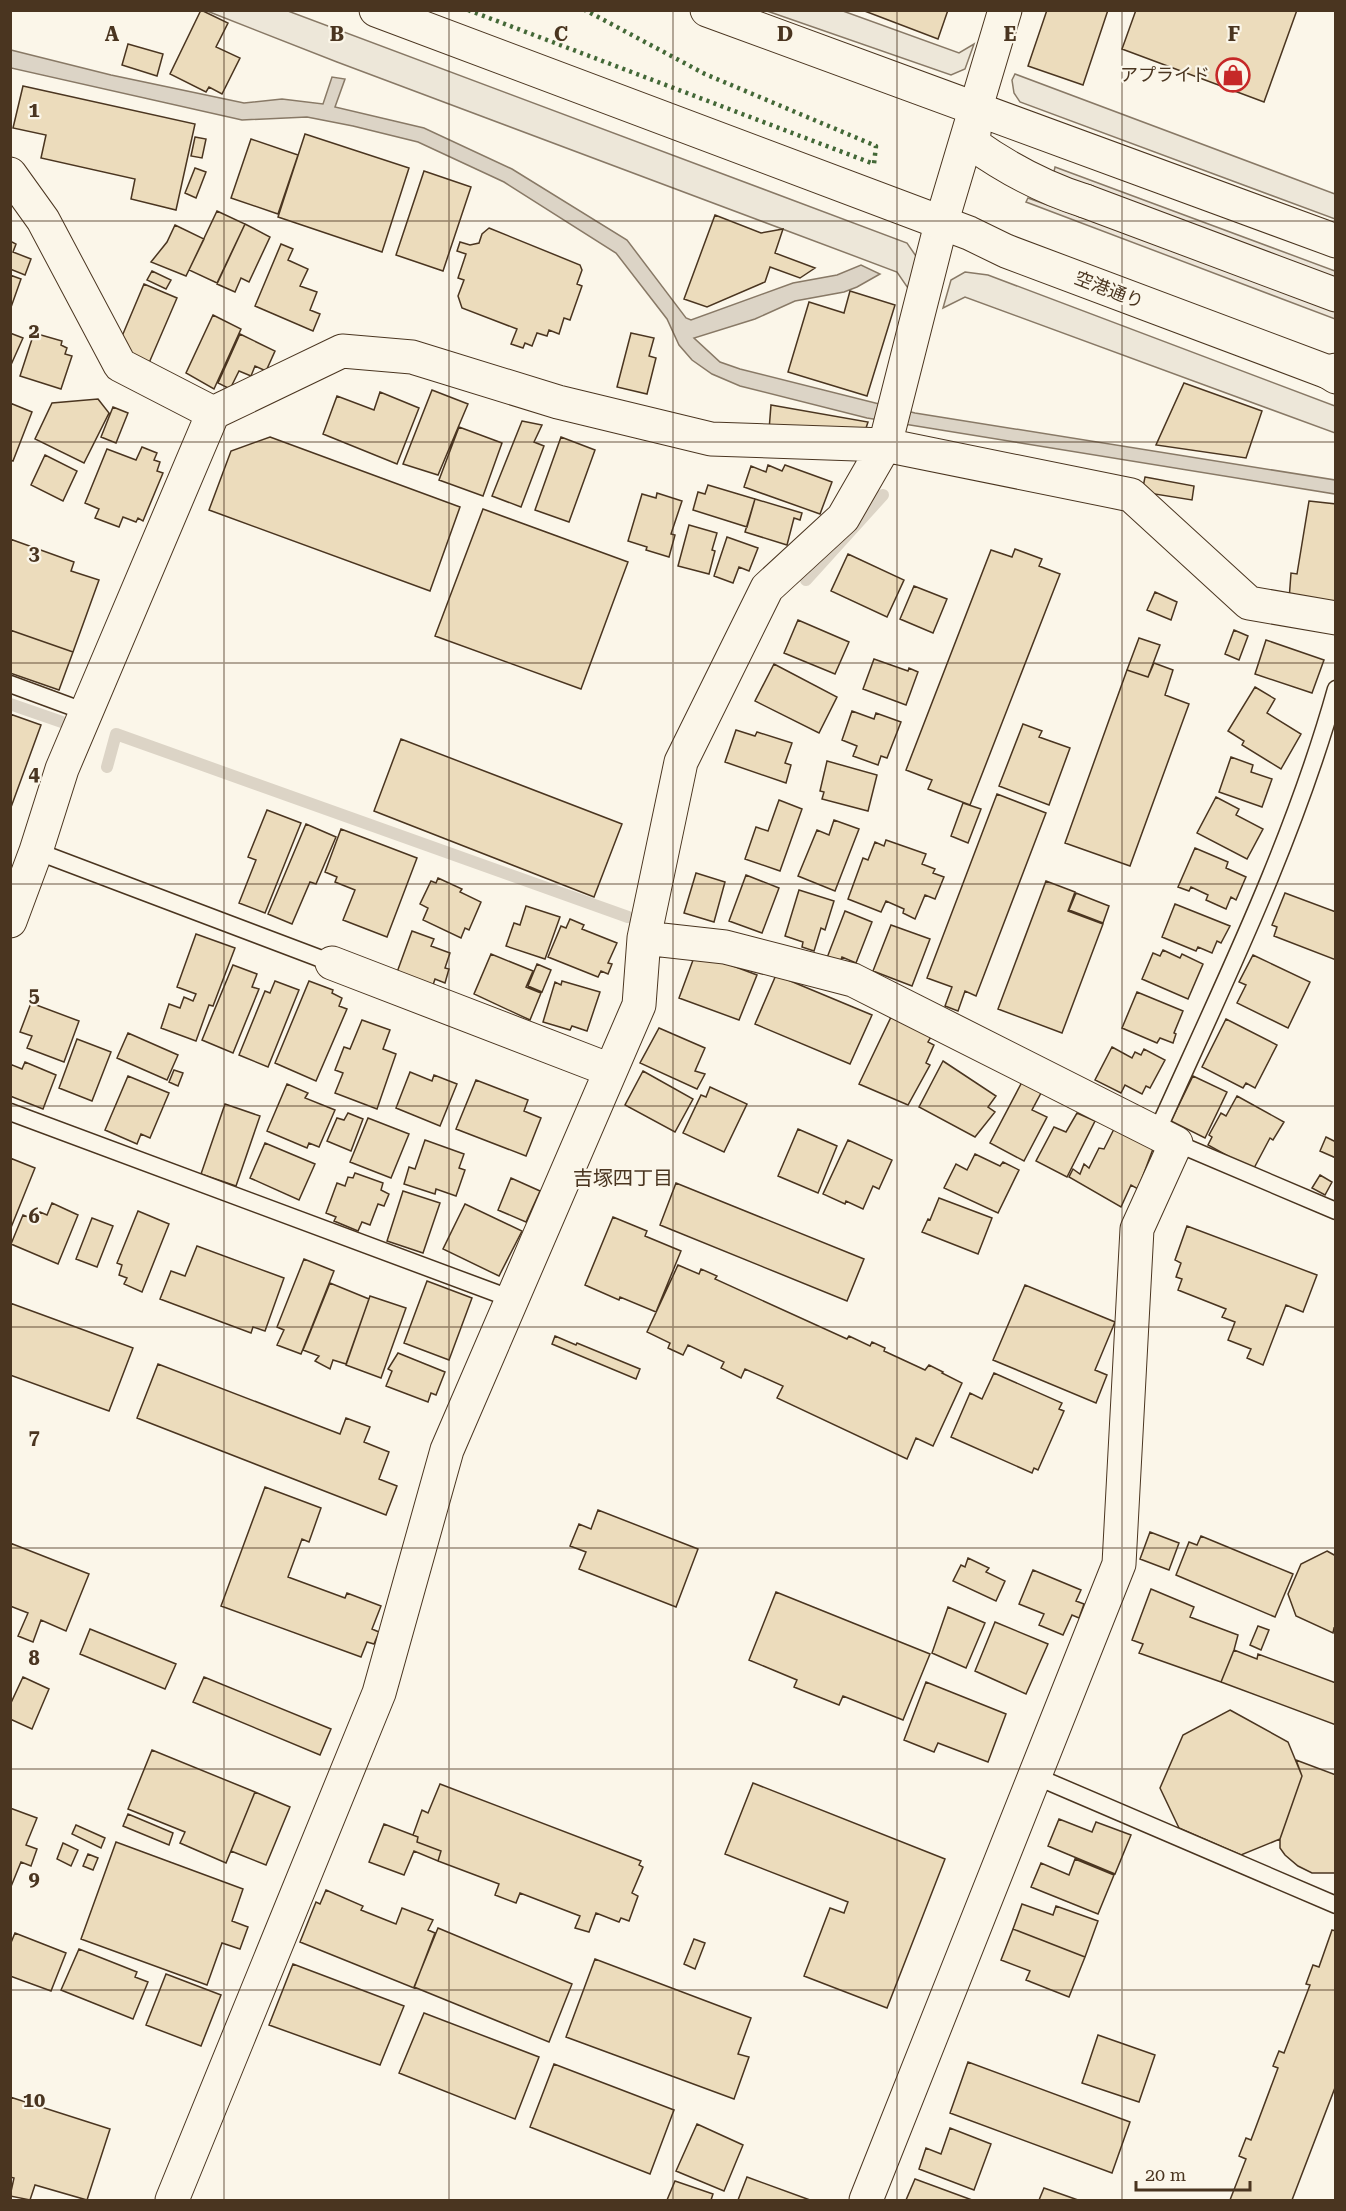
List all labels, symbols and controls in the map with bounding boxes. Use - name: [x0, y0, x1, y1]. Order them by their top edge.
- text: A: [105, 22, 120, 46]
- text: B: [330, 22, 344, 46]
- text: C: [554, 22, 568, 46]
- text: D: [777, 22, 793, 46]
- text: E: [1004, 22, 1017, 46]
- text: F: [1228, 22, 1240, 46]
- shop icon: アプライド: [1215, 57, 1251, 93]
- place label: アプライド: [1120, 64, 1210, 85]
- text: 1: [28, 98, 40, 122]
- street label: 空港通り: [1072, 267, 1147, 312]
- text: 2: [28, 319, 40, 343]
- text: 3: [28, 541, 40, 565]
- text: 4: [28, 762, 40, 786]
- text: 5: [28, 983, 40, 1007]
- district label: 吉塚四丁目: [573, 1166, 673, 1190]
- text: 6: [28, 1204, 40, 1228]
- text: 7: [28, 1425, 40, 1449]
- text: 8: [28, 1646, 40, 1670]
- text: 9: [28, 1867, 40, 1891]
- text: 10: [23, 2088, 45, 2112]
- scale bar: [1136, 2154, 1250, 2192]
- text: 20 m: [1145, 2164, 1186, 2185]

